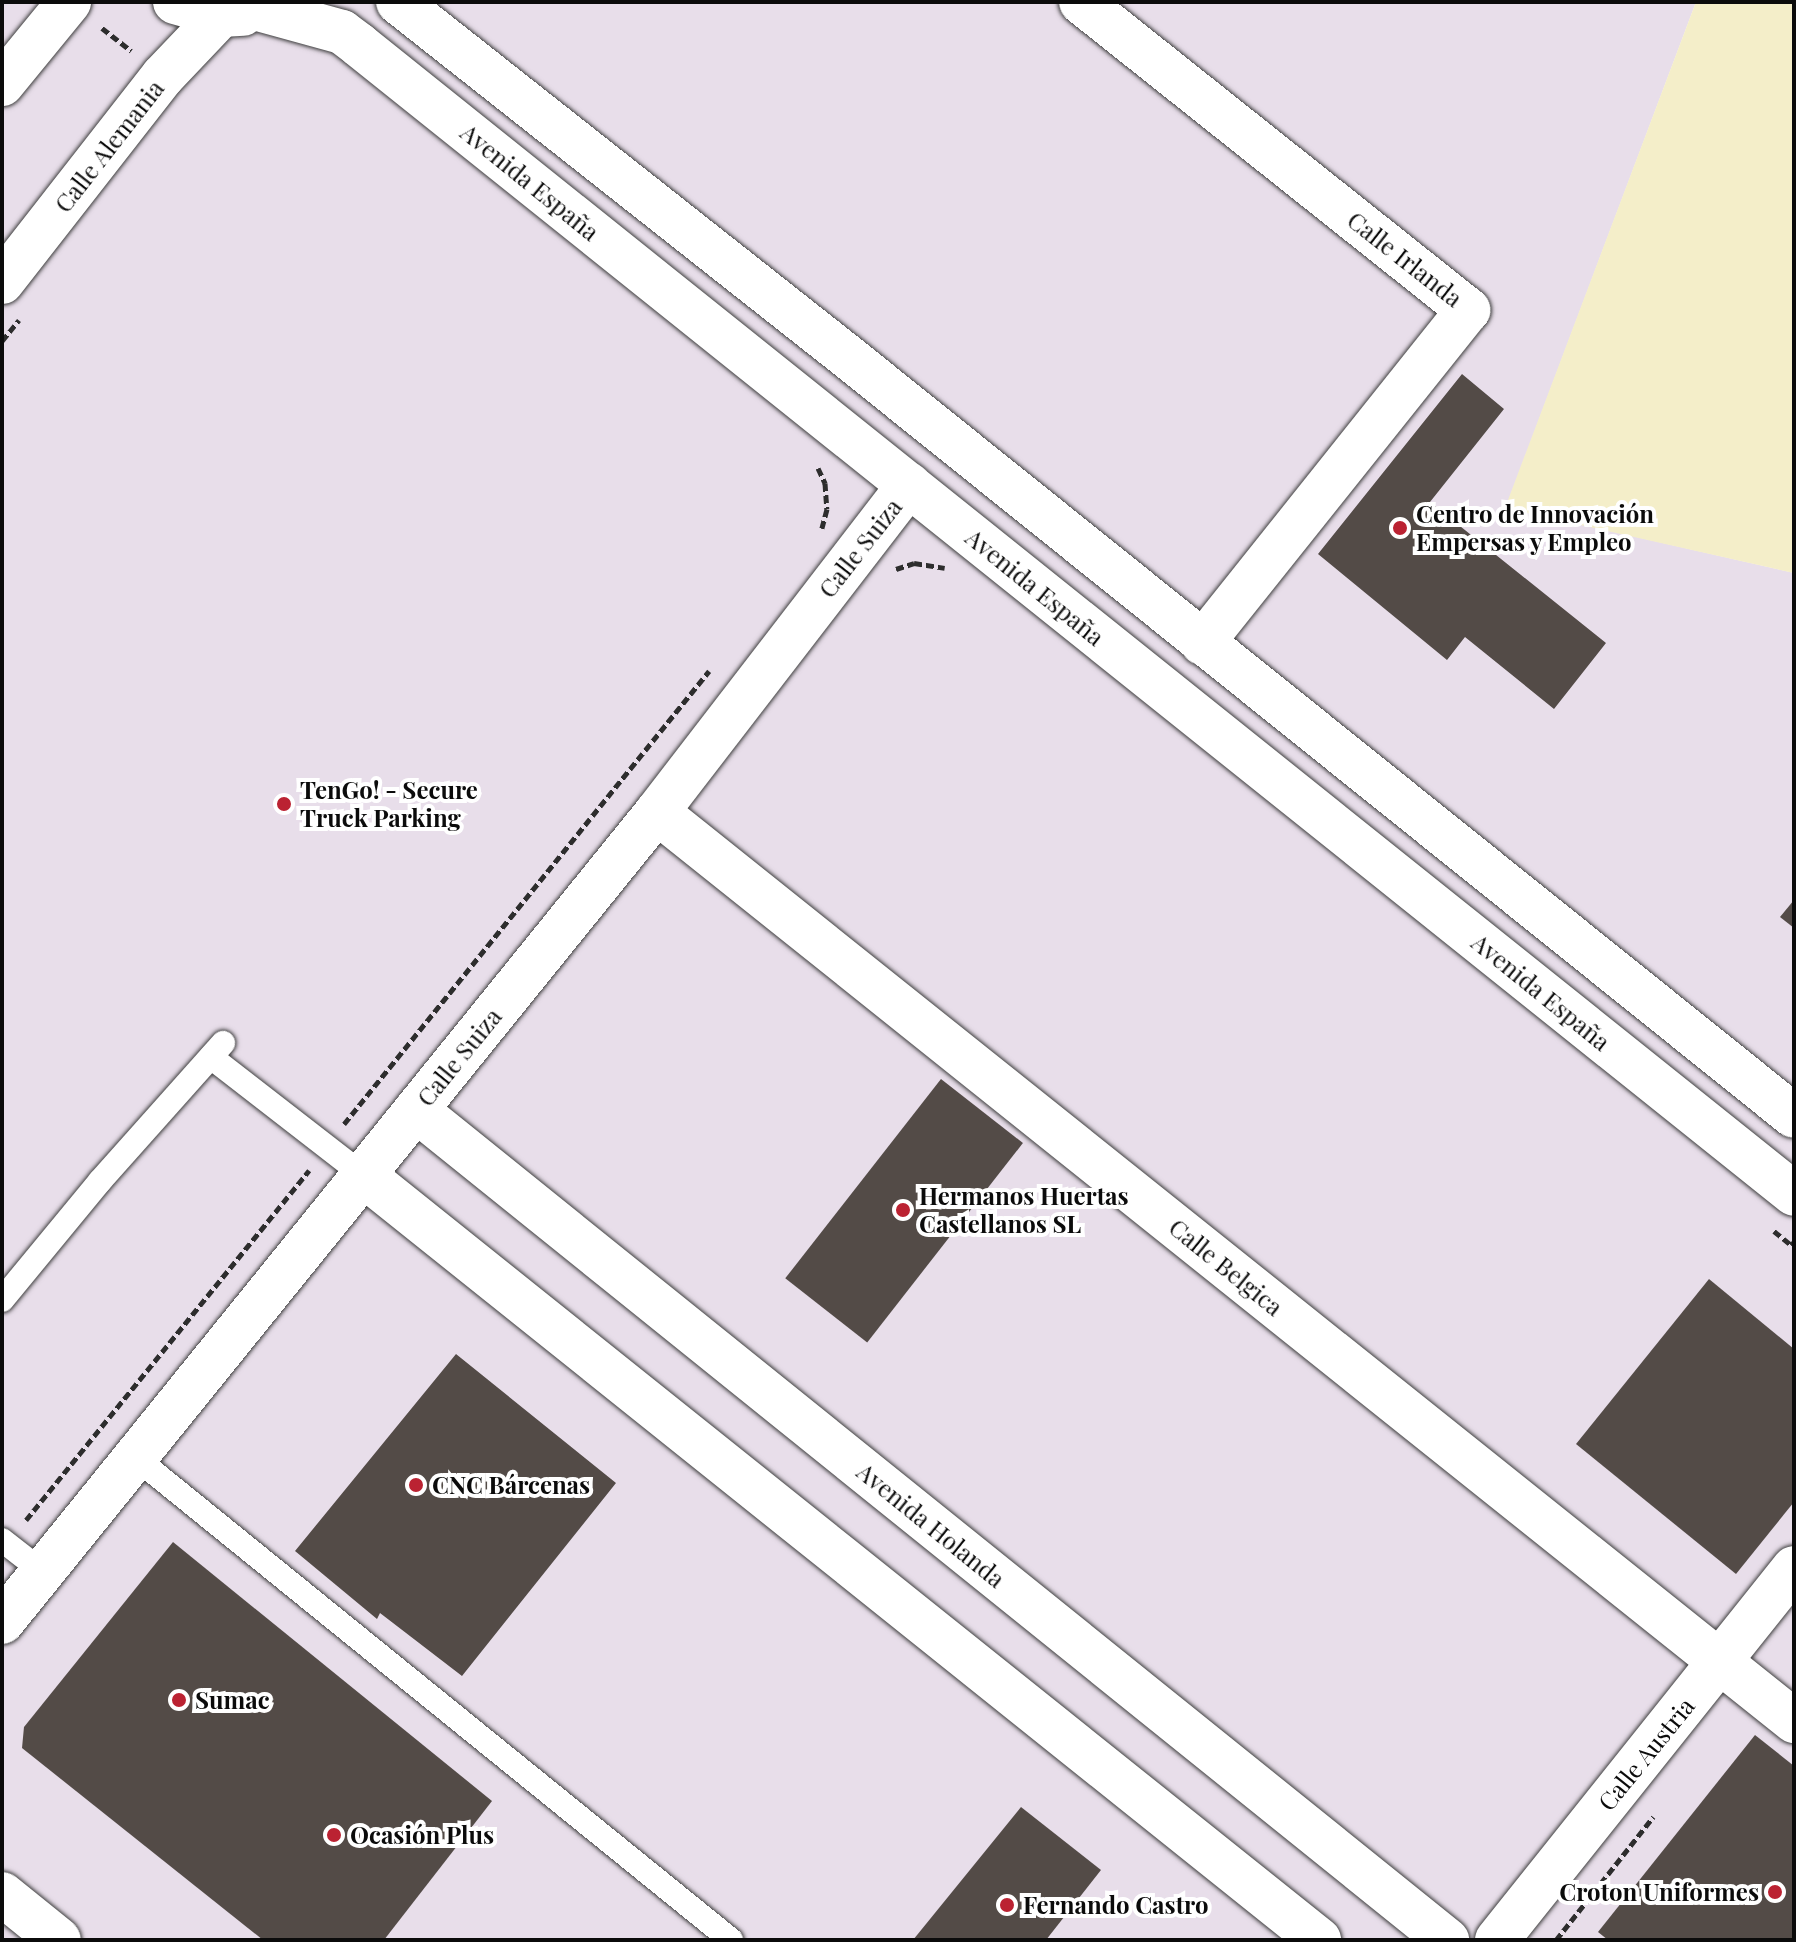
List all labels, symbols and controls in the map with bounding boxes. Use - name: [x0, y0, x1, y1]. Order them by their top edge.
- street label: Calle Alemania: [48, 74, 170, 218]
- street label: Avenida España: [455, 117, 605, 247]
- street label: Calle Irlanda: [1342, 205, 1468, 313]
- street label: Calle Suiza: [813, 493, 907, 603]
- place label: Centro de Innovación Empersas y Empleo: [1416, 500, 1654, 556]
- marker: Centro de Innovación Empersas y Empleo: [1391, 519, 1409, 537]
- street label: Avenida España: [960, 522, 1110, 652]
- place label: TenGo! - Secure Truck Parking: [300, 776, 478, 832]
- marker: TenGo! - Secure Truck Parking: [275, 795, 293, 813]
- street label: Avenida España: [1466, 927, 1616, 1057]
- street label: Calle Suiza: [411, 1002, 507, 1112]
- place label: Hermanos Huertas Castellanos SL: [919, 1182, 1129, 1238]
- marker: Hermanos Huertas Castellanos SL: [894, 1201, 912, 1219]
- street label: Calle Belgica: [1164, 1213, 1288, 1321]
- street label: Avenida Holanda: [851, 1457, 1011, 1593]
- place label: CNC Bárcenas: [432, 1471, 590, 1499]
- marker: CNC Bárcenas: [407, 1476, 425, 1494]
- place label: Sumac: [195, 1686, 270, 1714]
- marker: Sumac: [170, 1691, 188, 1709]
- street label: Calle Austria: [1592, 1692, 1700, 1816]
- place label: Ocasión Plus: [350, 1821, 494, 1849]
- marker: Ocasión Plus: [325, 1826, 343, 1844]
- place label: Croton Uniformes: [1559, 1878, 1759, 1906]
- marker: Croton Uniformes: [1766, 1883, 1784, 1901]
- place label: Fernando Castro: [1023, 1891, 1209, 1919]
- marker: Fernando Castro: [998, 1896, 1016, 1914]

